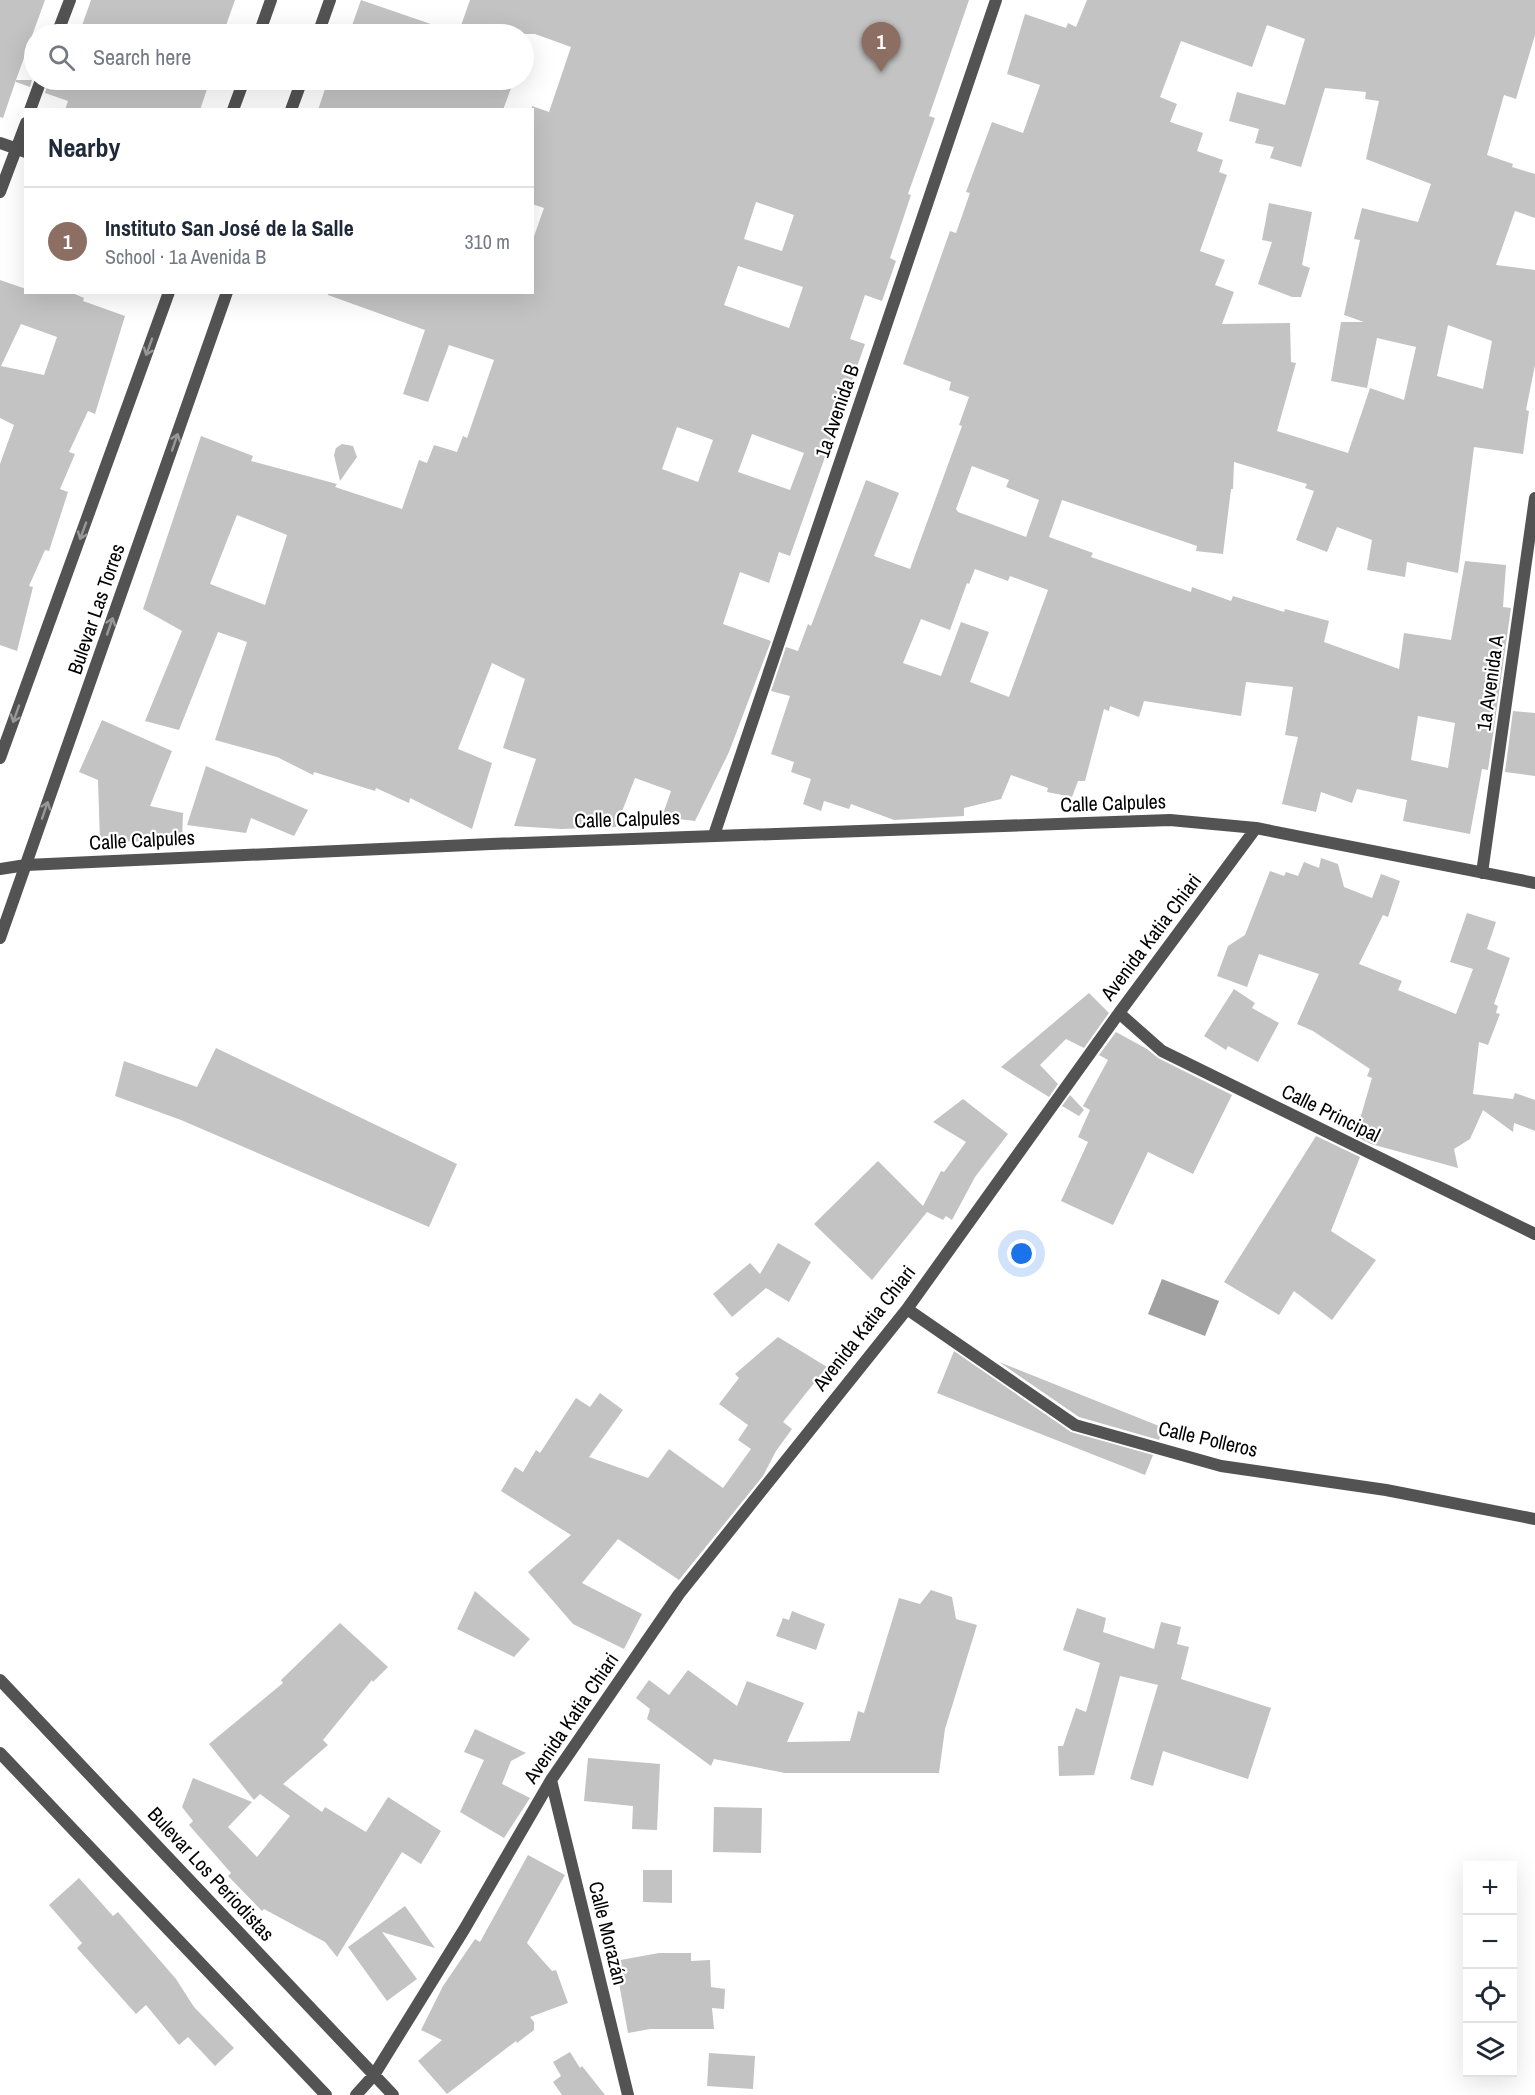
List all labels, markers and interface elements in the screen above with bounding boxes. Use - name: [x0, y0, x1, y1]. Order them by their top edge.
- pin: 1: [862, 22, 900, 72]
- search box: [24, 24, 534, 90]
- icon: search: [45, 41, 78, 74]
- text: Search here: [93, 42, 191, 72]
- text: Nearby: [48, 130, 120, 165]
- text: Instituto San José de la Salle: [105, 213, 354, 243]
- text: 1: [63, 228, 72, 255]
- text: 310 m: [464, 228, 510, 255]
- text: School · 1a Avenida B: [105, 243, 266, 270]
- one-way arrow: [143, 338, 154, 356]
- street label: 1a Avenida B: [808, 360, 865, 461]
- one-way arrow: [170, 433, 181, 452]
- one-way arrow: [76, 521, 87, 540]
- street label: Bulevar Las Torres: [61, 540, 131, 678]
- one-way arrow: [106, 617, 117, 636]
- street label: 1a Avenida A: [1469, 633, 1510, 733]
- one-way arrow: [10, 704, 21, 723]
- street label: Calle Calpules: [1060, 787, 1166, 818]
- one-way arrow: [41, 801, 52, 820]
- street label: Calle Calpules: [574, 803, 680, 834]
- street label: Calle Calpules: [88, 823, 195, 856]
- street label: Avenida Katia Chiari: [1093, 868, 1207, 1006]
- street label: Calle Principal: [1277, 1077, 1385, 1148]
- your location: [1007, 1239, 1036, 1268]
- street label: Avenida Katia Chiari: [806, 1259, 921, 1397]
- street label: Calle Polleros: [1156, 1414, 1260, 1463]
- street label: Avenida Katia Chiari: [516, 1647, 624, 1789]
- street label: Bulevar Los Periodistas: [142, 1801, 281, 1947]
- map controls: [1463, 1861, 1517, 2077]
- button: +: [1463, 1861, 1517, 1915]
- street label: Calle Morazán: [583, 1878, 634, 1987]
- button: −: [1463, 1915, 1517, 1969]
- button: locate: [1463, 1969, 1517, 2023]
- button: layers: [1463, 2023, 1517, 2077]

